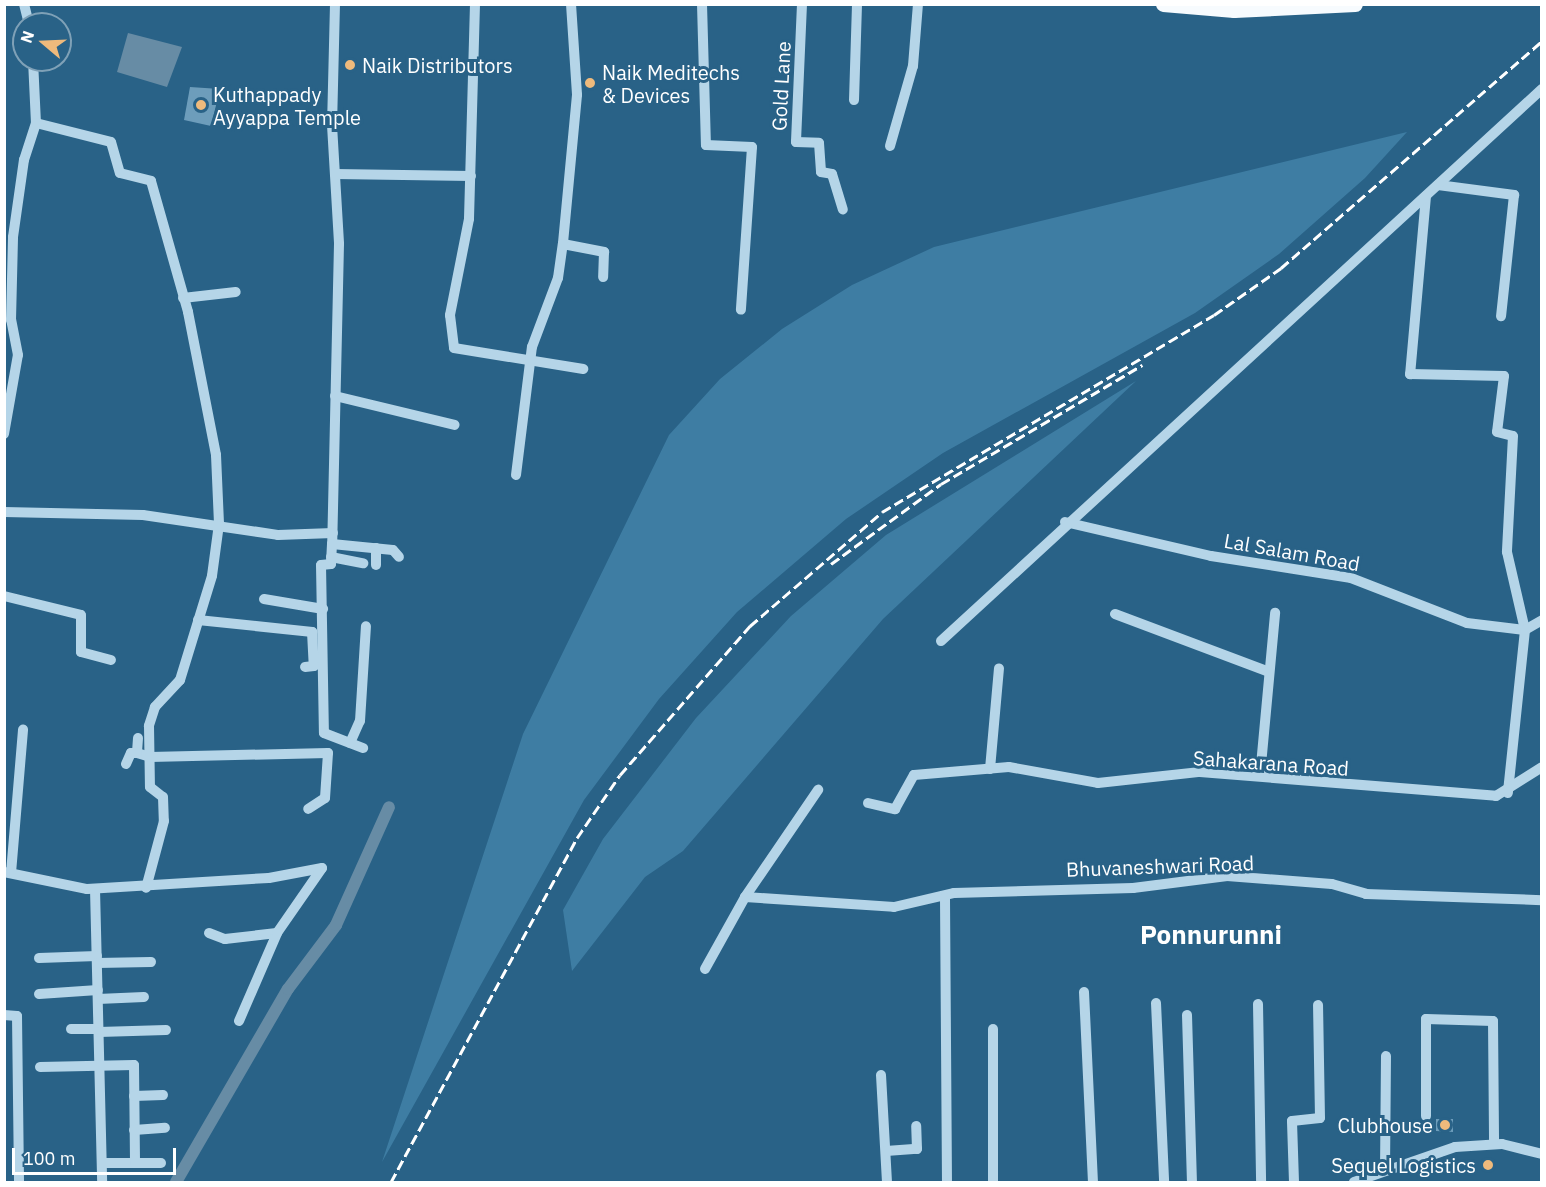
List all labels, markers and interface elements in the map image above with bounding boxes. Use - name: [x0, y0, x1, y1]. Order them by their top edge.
- north arrow: [12, 12, 72, 72]
- text: N: [16, 28, 38, 46]
- street label: Gold Lane: [767, 40, 795, 132]
- place label: Naik Distributors: [362, 53, 513, 77]
- marker: Naik Distributors: [343, 58, 357, 72]
- place label: Naik Meditechs & Devices: [602, 60, 740, 107]
- marker: Naik Meditechs & Devices: [583, 76, 597, 90]
- place label: Kuthappady Ayyappa Temple: [213, 82, 361, 129]
- marker: Kuthappady Ayyappa Temple: [194, 98, 208, 112]
- street label: Lal Salam Road: [1222, 528, 1362, 576]
- street label: Sahakarana Road: [1192, 746, 1350, 780]
- street label: Bhuvaneshwari Road: [1065, 851, 1255, 881]
- district label: Ponnurunni: [1140, 919, 1282, 951]
- place label: Clubhouse: [1338, 1113, 1433, 1137]
- marker: Clubhouse: [1438, 1118, 1452, 1132]
- scale bar: [15, 1136, 178, 1174]
- text: 100 m: [23, 1147, 75, 1170]
- place label: Sequel Logistics: [1331, 1153, 1476, 1177]
- marker: Sequel Logistics: [1481, 1158, 1495, 1172]

